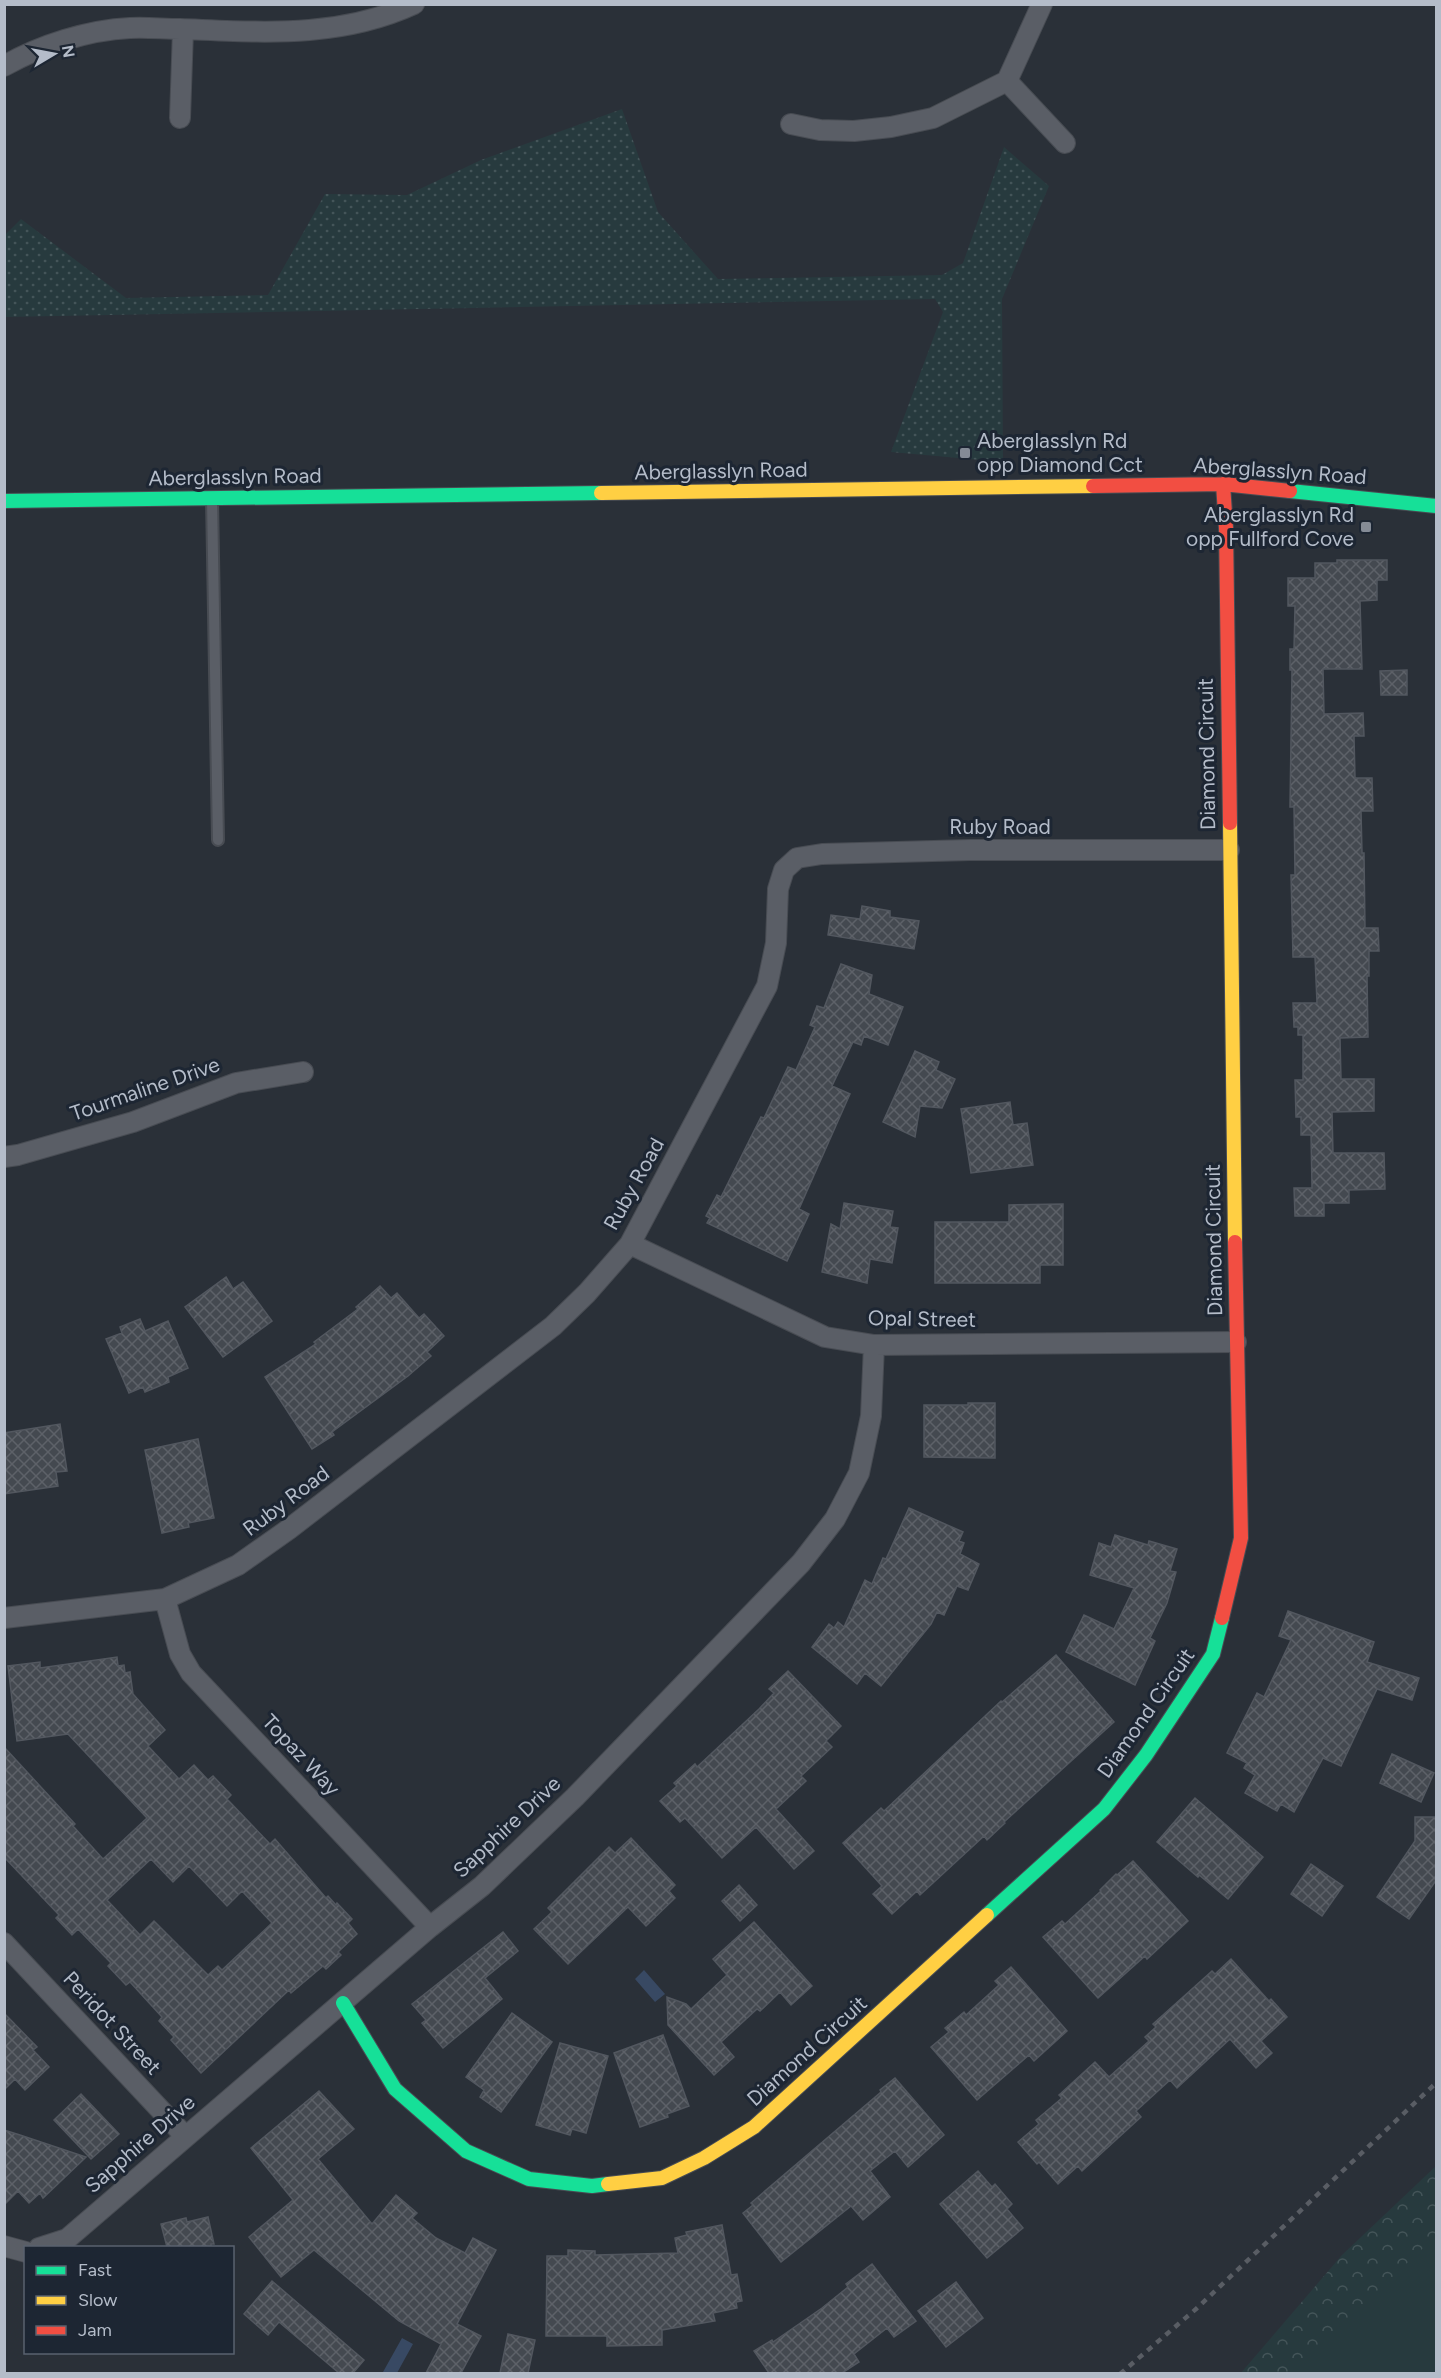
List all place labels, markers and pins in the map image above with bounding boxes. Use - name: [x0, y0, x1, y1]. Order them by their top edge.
- place label: Aberglasslyn Rd opp Diamond Cct: [977, 428, 1143, 477]
- marker: Aberglasslyn Rd opp Diamond Cct: [958, 446, 972, 460]
- place label: Aberglasslyn Rd opp Fullford Cove: [1186, 502, 1354, 551]
- marker: Aberglasslyn Rd opp Fullford Cove: [1359, 520, 1373, 534]

